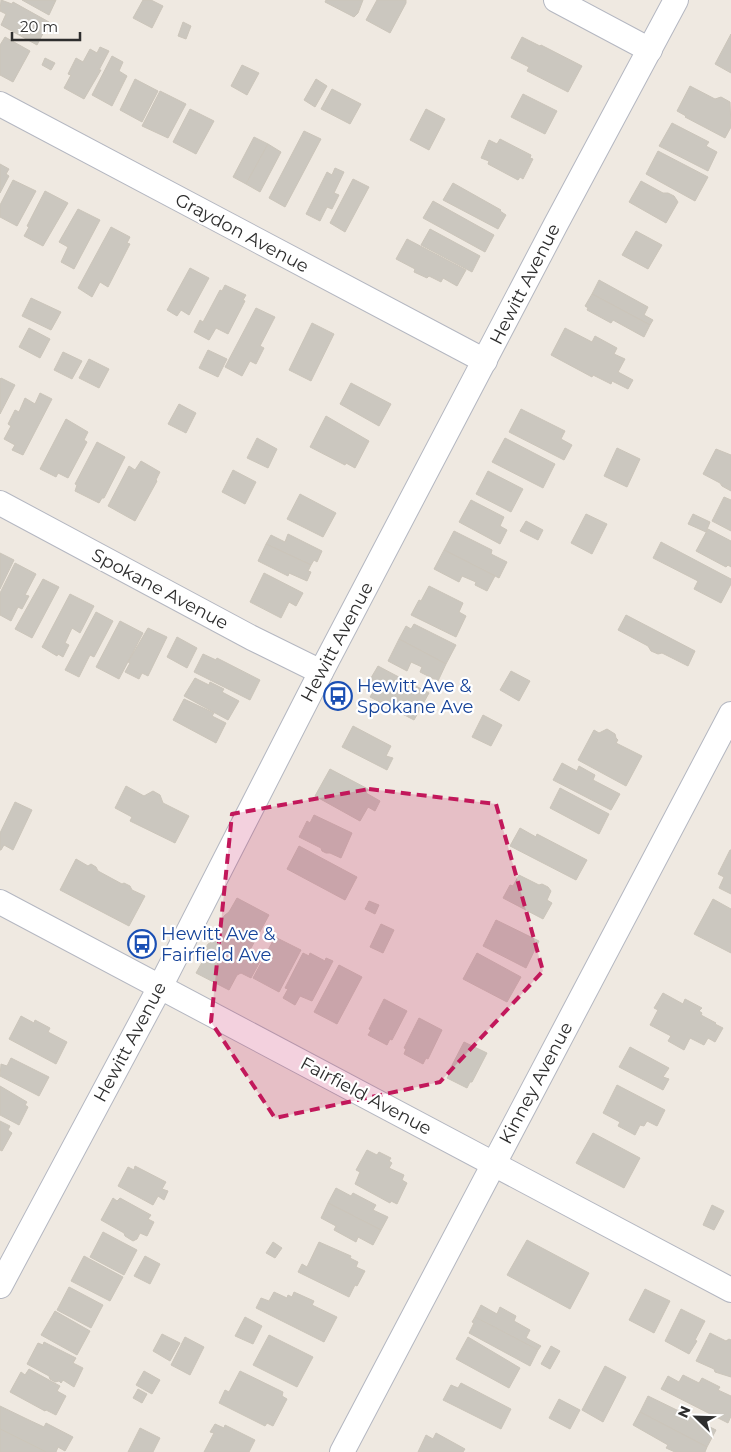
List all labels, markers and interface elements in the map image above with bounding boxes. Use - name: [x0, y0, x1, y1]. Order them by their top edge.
- scale bar: [12, 10, 80, 42]
- text: 20 m: [20, 17, 58, 36]
- street label: Graydon Avenue: [171, 188, 313, 278]
- street label: Hewitt Avenue: [485, 220, 565, 348]
- street label: Spokane Avenue: [88, 544, 232, 634]
- street label: Hewitt Avenue: [296, 578, 378, 706]
- place label: Hewitt Ave & Spokane Ave: [357, 675, 473, 718]
- bus stop icon: Hewitt Ave & Spokane Ave: [323, 681, 353, 711]
- place label: Hewitt Ave & Fairfield Ave: [161, 923, 275, 966]
- bus stop icon: Hewitt Ave & Fairfield Ave: [127, 929, 157, 959]
- street label: Hewitt Avenue: [89, 978, 171, 1106]
- street label: Kinney Avenue: [495, 1018, 577, 1148]
- street label: Fairfield Avenue: [297, 1052, 436, 1140]
- north arrow: [671, 1392, 721, 1442]
- text: N: [674, 1403, 695, 1421]

